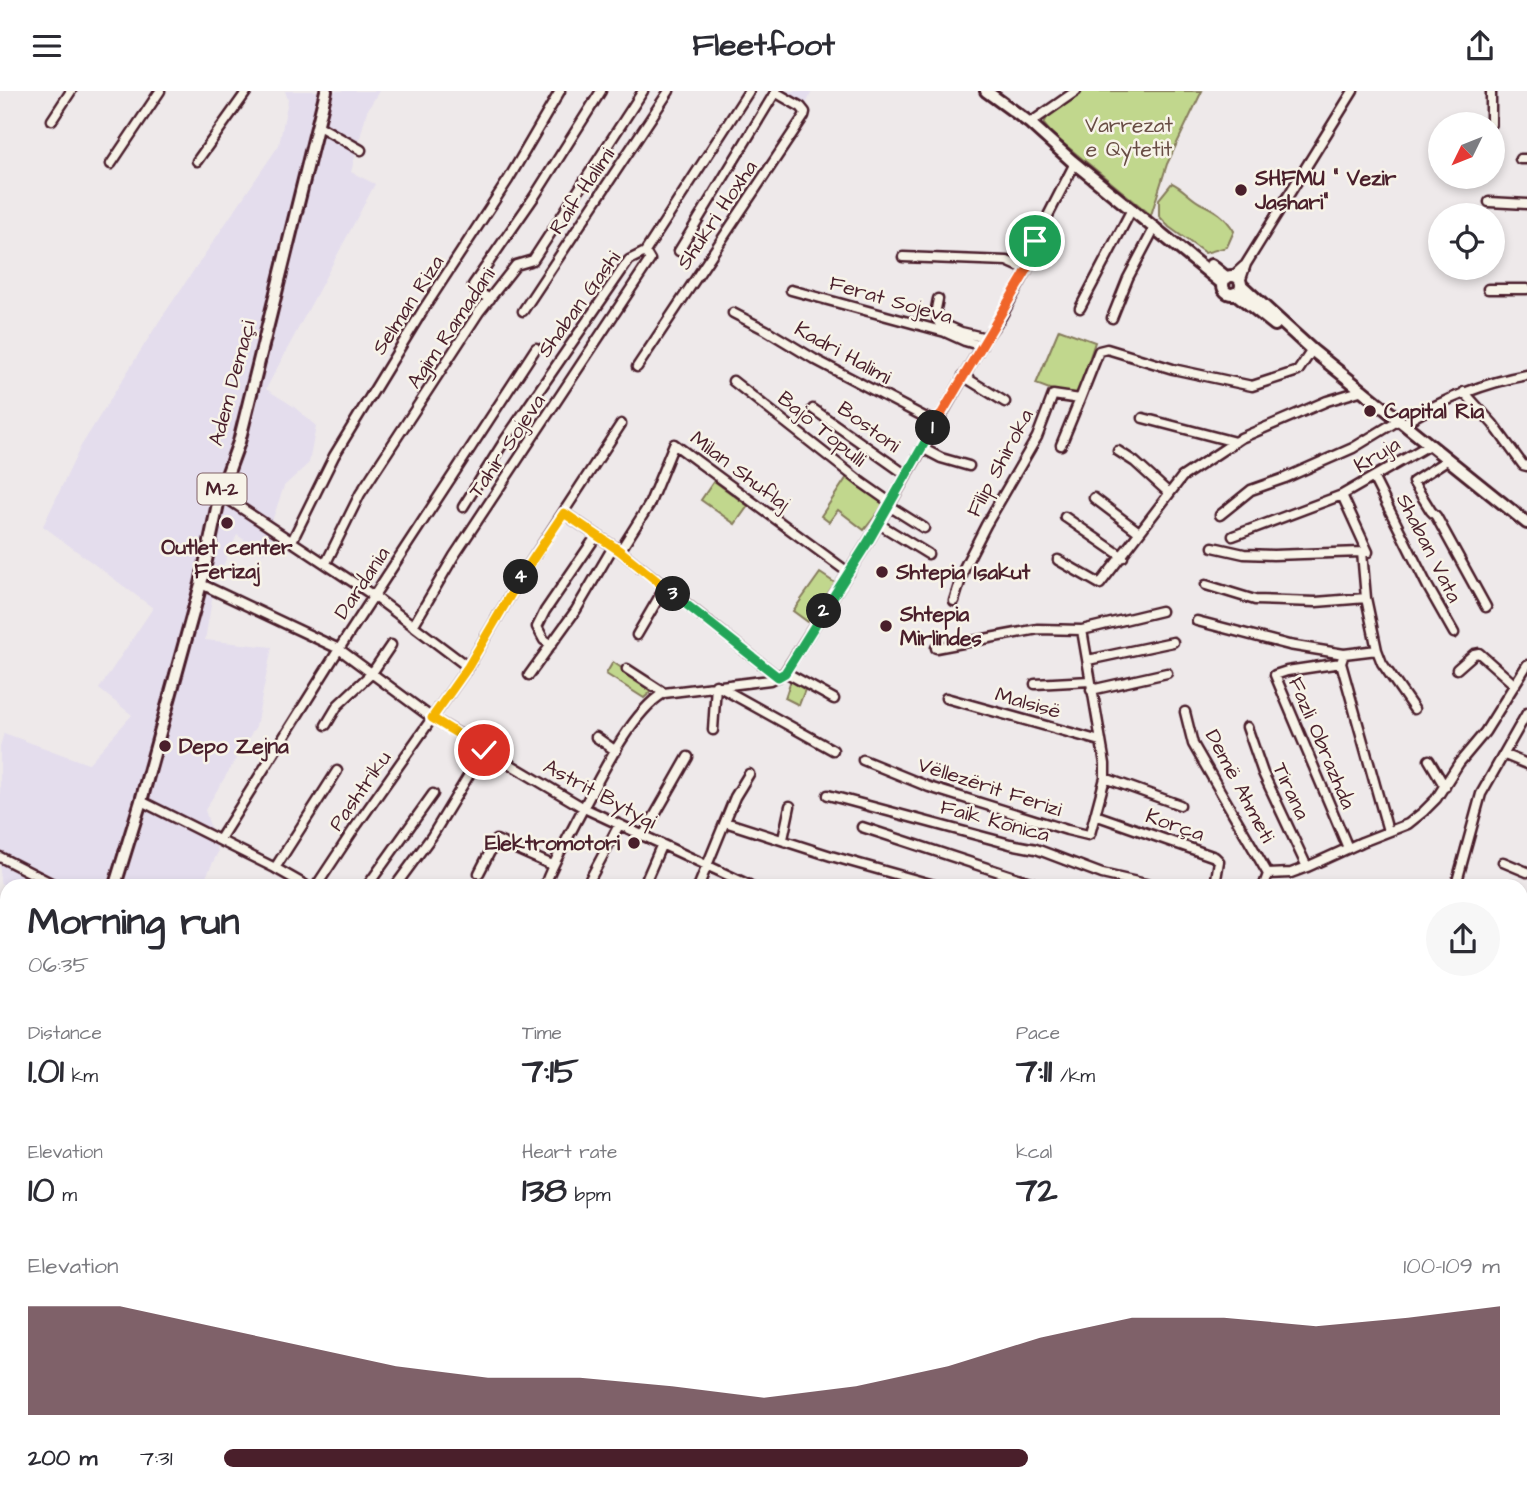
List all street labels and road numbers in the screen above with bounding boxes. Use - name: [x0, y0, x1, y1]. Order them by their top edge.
- street label: Raif Halimi: [542, 142, 622, 240]
- street label: Shukri Hoxha: [670, 154, 764, 275]
- street label: Shaban Gashi: [530, 245, 628, 363]
- street label: Selman Riza: [365, 249, 451, 360]
- street label: Agim Ramadani: [400, 262, 504, 395]
- street label: Ferat Sojeva: [826, 269, 956, 332]
- street label: Kadri Halimi: [789, 314, 897, 392]
- street label: Adem Demaçi: [201, 317, 263, 449]
- street label: Bajo Topulli: [771, 384, 873, 475]
- street label: Tahir Sojeva: [462, 388, 553, 504]
- street label: Bostoni: [832, 394, 906, 460]
- street label: Filip Shiroka: [959, 404, 1042, 523]
- street label: Milan Shuflaj: [684, 424, 796, 518]
- street label: Kruja: [1348, 430, 1406, 480]
- road number: M-2: [198, 473, 246, 505]
- street label: Shaban Vata: [1389, 488, 1469, 608]
- street label: Dardania: [327, 541, 397, 625]
- street label: Fazli Obrazhda: [1281, 672, 1363, 814]
- street label: Malsisë: [992, 680, 1064, 726]
- street label: Demë Ahmeti: [1198, 724, 1282, 848]
- street label: Pashtriku: [322, 745, 398, 837]
- street label: Vëllezërit Ferizi: [914, 750, 1066, 824]
- street label: Astrit Bytyqi: [537, 752, 662, 838]
- street label: Tirana: [1265, 758, 1317, 824]
- street label: Faik Konica: [937, 793, 1053, 850]
- street label: Korça: [1142, 802, 1208, 849]

